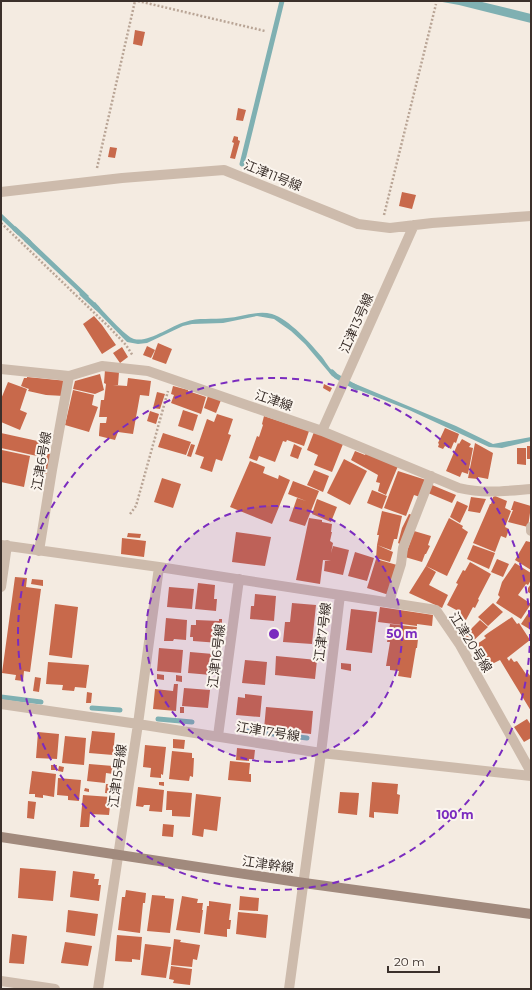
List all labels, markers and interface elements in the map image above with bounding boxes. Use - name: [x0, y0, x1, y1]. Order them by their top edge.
- street label: 江津11号線: [242, 156, 304, 194]
- street label: 江津13号線: [336, 290, 376, 356]
- street label: 江津線: [253, 386, 295, 414]
- street label: 江津6号線: [28, 430, 54, 492]
- street label: 江津7号線: [310, 601, 334, 663]
- street label: 江津20号線: [446, 609, 496, 675]
- street label: 江津16号線: [204, 623, 228, 689]
- text: 50 m: [386, 626, 418, 641]
- centre of rings: [267, 627, 281, 641]
- street label: 江津17号線: [235, 718, 301, 744]
- street label: 江津15号線: [105, 743, 129, 809]
- text: 100 m: [437, 807, 473, 822]
- street label: 江津幹線: [241, 852, 295, 876]
- scale bar: [388, 948, 439, 974]
- text: 20 m: [394, 954, 425, 969]

